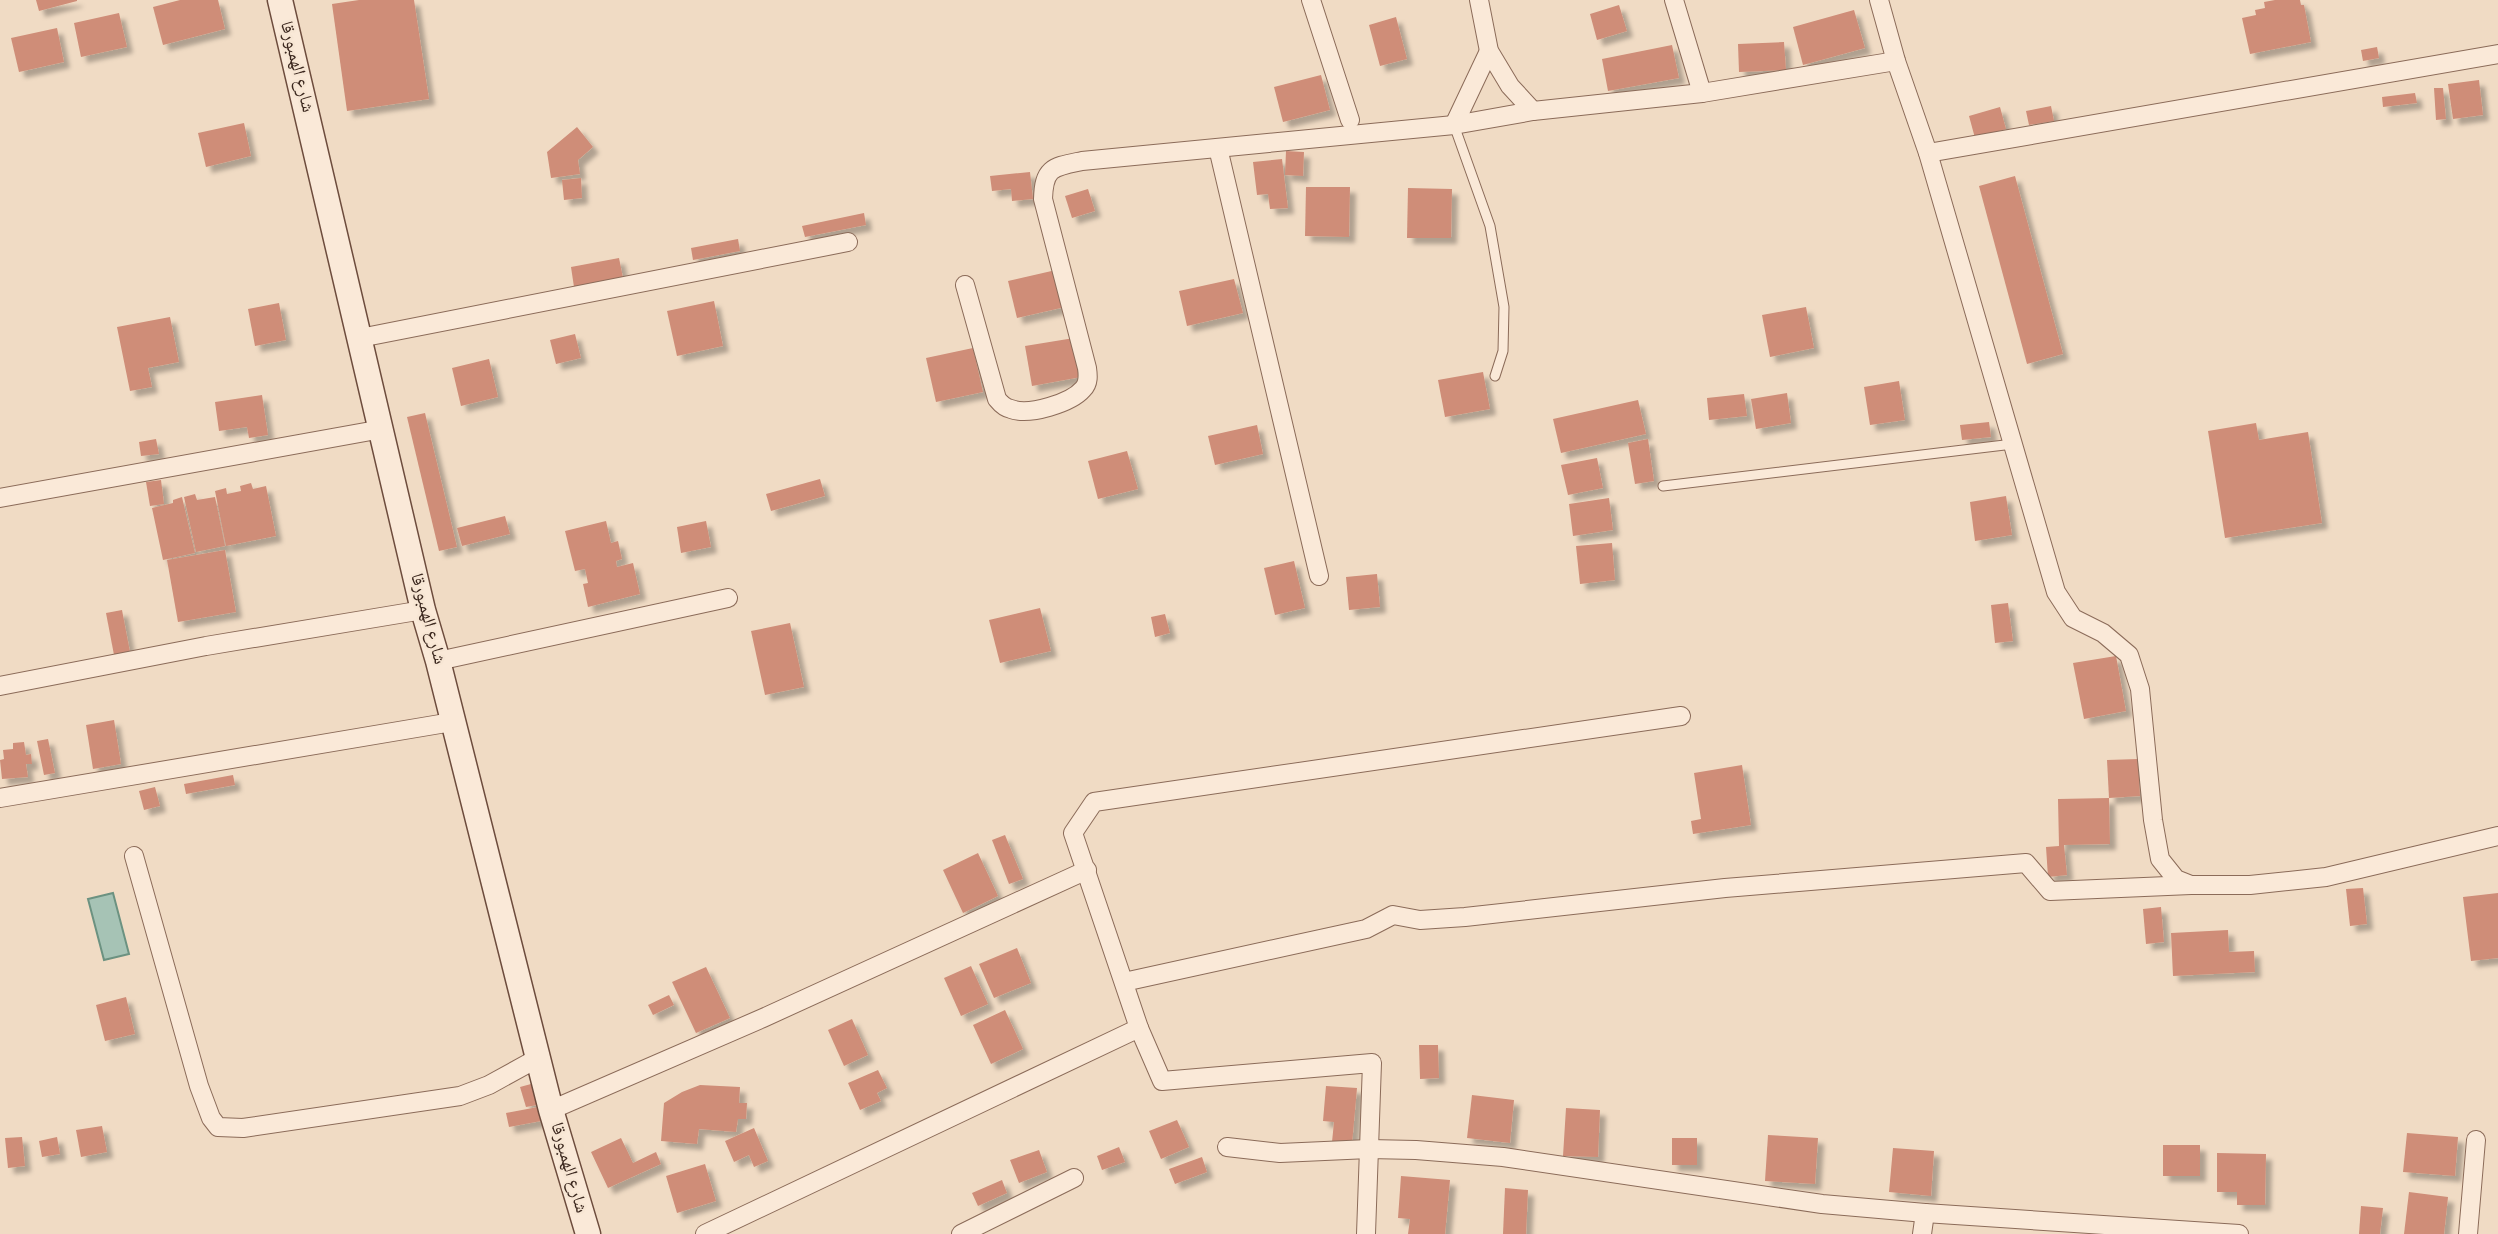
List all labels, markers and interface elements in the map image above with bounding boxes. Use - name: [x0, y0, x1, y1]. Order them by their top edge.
- street label: شارع الهمبورقا: [270, 18, 322, 116]
- street label: شارع الهمبورقا: [400, 570, 454, 668]
- street label: شارع الهمبورقا: [541, 1119, 595, 1217]

